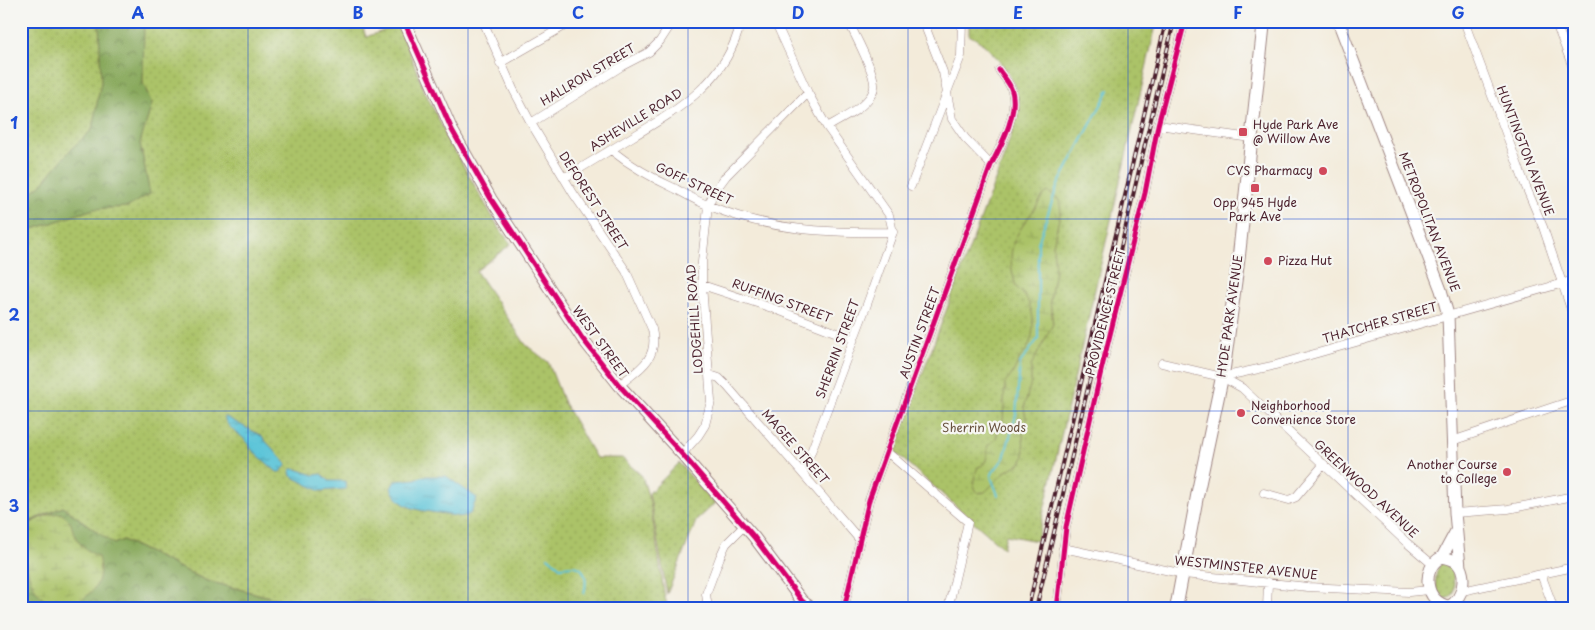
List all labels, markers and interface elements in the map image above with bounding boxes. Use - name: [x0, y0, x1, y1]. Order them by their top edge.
- text: A: [132, 0, 145, 24]
- text: B: [353, 0, 364, 24]
- text: C: [572, 0, 584, 24]
- text: D: [792, 0, 804, 24]
- text: E: [1013, 0, 1023, 24]
- text: F: [1233, 0, 1243, 24]
- text: G: [1451, 0, 1465, 24]
- street label: HALLRON STREET: [536, 38, 639, 110]
- street label: ASHEVILLE ROAD: [586, 83, 685, 155]
- street label: HUNTINGTON AVENUE: [1493, 83, 1559, 218]
- text: 1: [10, 110, 18, 134]
- place label: Hyde Park Ave @ Willow Ave: [1253, 115, 1338, 147]
- marker: Hyde Park Ave @ Willow Ave: [1237, 126, 1249, 138]
- street label: DEFOREST STREET: [555, 148, 633, 254]
- street label: METROPOLITAN AVENUE: [1395, 149, 1465, 294]
- street label: GOFF STREET: [653, 157, 737, 209]
- place label: CVS Pharmacy: [1226, 161, 1313, 179]
- marker: CVS Pharmacy: [1317, 165, 1329, 177]
- marker: Opp 945 Hyde Park Ave: [1249, 182, 1261, 194]
- place label: Opp 945 Hyde Park Ave: [1213, 193, 1297, 225]
- street label: PROVIDENCE STREET: [1081, 245, 1130, 377]
- place label: Pizza Hut: [1278, 251, 1332, 269]
- street label: HYDE PARK AVENUE: [1212, 253, 1247, 378]
- marker: Pizza Hut: [1262, 255, 1274, 267]
- street label: LODGEHILL ROAD: [681, 264, 707, 375]
- street label: RUFFING STREET: [730, 274, 836, 327]
- street label: AUSTIN STREET: [894, 284, 944, 381]
- street label: SHERRIN STREET: [811, 296, 864, 401]
- street label: THATCHER STREET: [1320, 297, 1440, 347]
- text: 2: [8, 302, 20, 326]
- street label: WEST STREET: [568, 302, 634, 382]
- place label: Neighborhood Convenience Store: [1251, 396, 1356, 428]
- street label: MAGEE STREET: [758, 405, 834, 488]
- marker: Neighborhood Convenience Store: [1235, 407, 1247, 419]
- park label: Sherrin Woods: [942, 418, 1026, 436]
- street label: GREENWOOD AVENUE: [1310, 435, 1423, 542]
- place label: Another Course to College: [1407, 455, 1497, 487]
- marker: Another Course to College: [1501, 466, 1513, 478]
- text: 3: [9, 493, 19, 517]
- street label: WESTMINSTER AVENUE: [1174, 551, 1319, 583]

